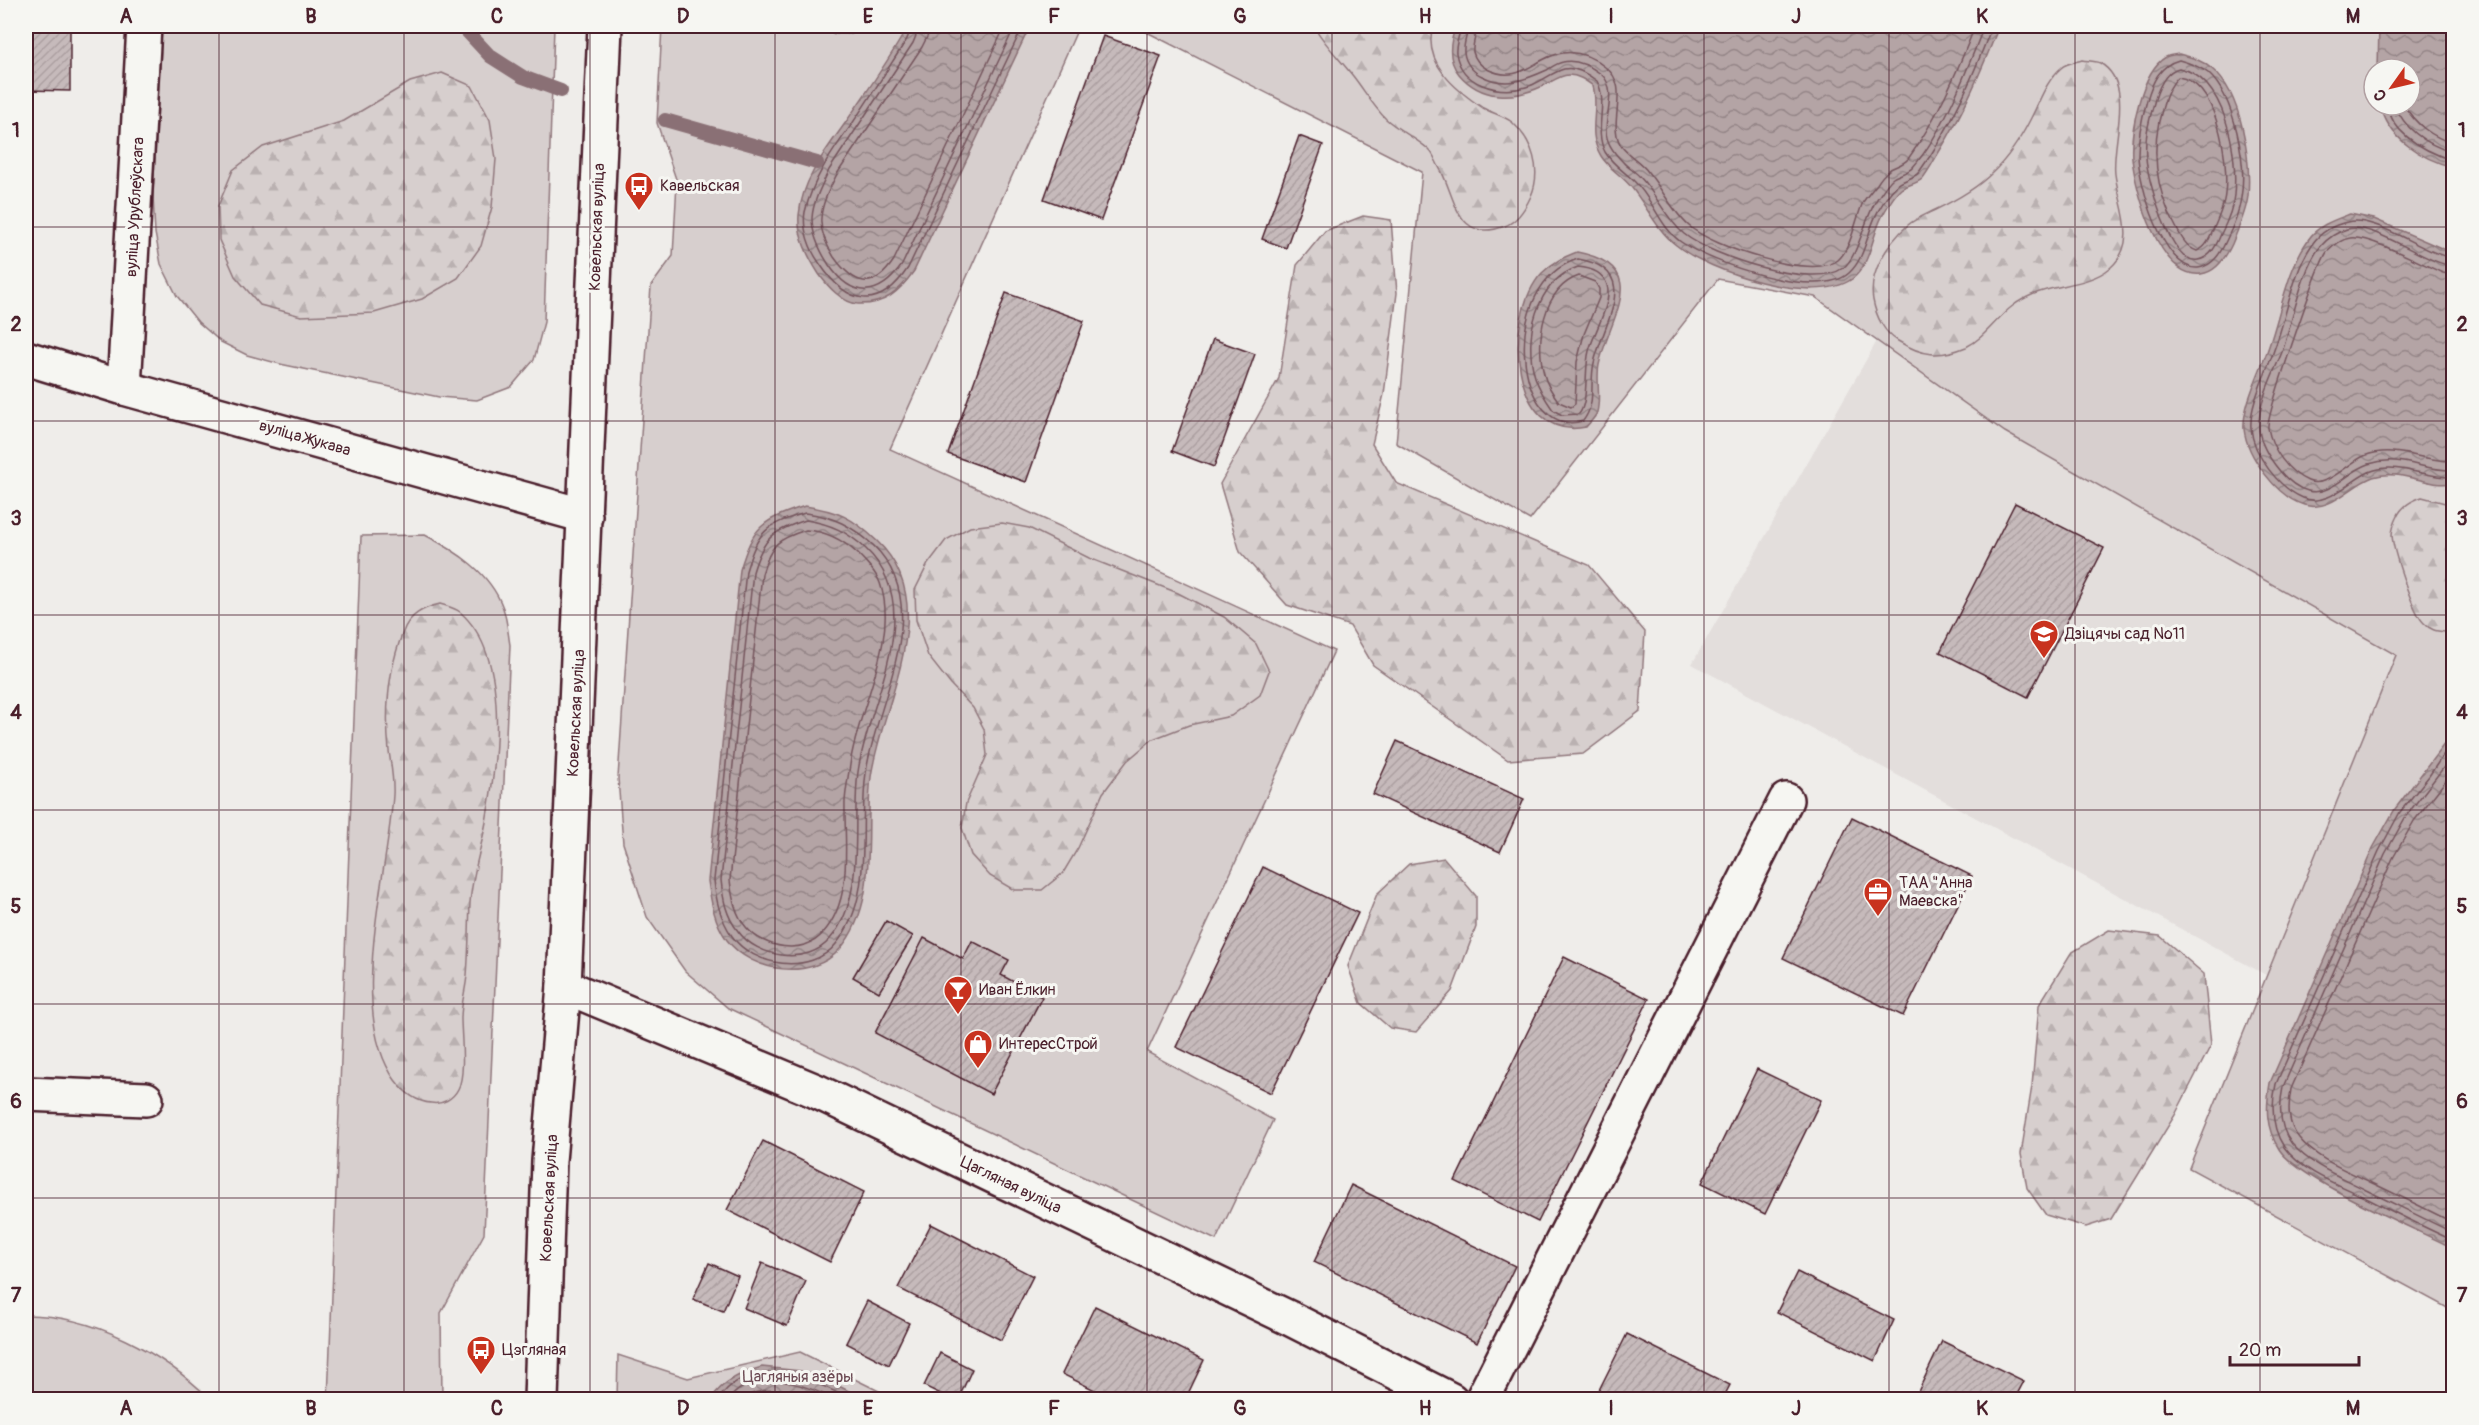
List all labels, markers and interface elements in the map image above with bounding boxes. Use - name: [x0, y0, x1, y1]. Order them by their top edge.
- text: A: [120, 4, 133, 29]
- text: B: [305, 4, 317, 29]
- text: C: [491, 4, 503, 29]
- text: D: [677, 4, 690, 29]
- text: E: [863, 4, 874, 29]
- text: F: [1048, 4, 1060, 29]
- text: G: [1233, 4, 1247, 29]
- text: H: [1419, 4, 1432, 29]
- text: I: [1608, 4, 1614, 29]
- text: J: [1791, 4, 1801, 29]
- text: K: [1976, 4, 1988, 29]
- text: L: [2162, 4, 2174, 29]
- text: M: [2346, 4, 2360, 29]
- north arrow: [2362, 57, 2422, 117]
- text: С: [2369, 85, 2391, 105]
- text: 1: [12, 118, 20, 143]
- text: 1: [2458, 118, 2466, 143]
- street label: вуліца Урублеўскага: [121, 137, 149, 277]
- street label: Ковельская вуліца: [585, 163, 609, 291]
- bus stop icon: Кавельская: [623, 170, 655, 212]
- place label: Кавельская: [660, 176, 740, 196]
- text: 2: [10, 312, 22, 337]
- text: 2: [2456, 312, 2468, 337]
- street label: вуліца Жукава: [257, 415, 353, 461]
- text: 3: [10, 506, 22, 531]
- text: 3: [2456, 506, 2468, 531]
- school or university icon: Дзіцячы сад №11: [2028, 618, 2060, 660]
- place label: Дзіцячы сад №11: [2064, 624, 2185, 644]
- street label: Ковельская вуліца: [563, 649, 589, 777]
- text: 4: [10, 700, 22, 725]
- text: 4: [2456, 700, 2468, 725]
- place label: ТАА "Анна Маевска": [1899, 873, 1972, 911]
- office icon: ТАА "Анна Маевска": [1862, 876, 1894, 918]
- text: 5: [11, 894, 22, 919]
- text: 5: [2457, 894, 2468, 919]
- bar icon: Иван Ёлкин: [942, 974, 974, 1016]
- place label: Иван Ёлкин: [979, 980, 1055, 1000]
- shop icon: ИнтересСтрой: [962, 1028, 994, 1070]
- place label: ИнтересСтрой: [999, 1034, 1098, 1054]
- text: 6: [10, 1089, 22, 1114]
- text: 6: [2456, 1089, 2468, 1114]
- street label: Ковельская вуліца: [536, 1134, 562, 1262]
- street label: Цагляная вуліца: [957, 1152, 1065, 1218]
- text: 7: [11, 1283, 22, 1308]
- text: 7: [2457, 1283, 2468, 1308]
- scale bar: [2230, 1329, 2359, 1367]
- bus stop icon: Цэгляная: [465, 1334, 497, 1376]
- text: 20 m: [2239, 1339, 2281, 1362]
- place label: Цэгляная: [502, 1340, 566, 1360]
- park label: Цагляныя азёры: [742, 1367, 854, 1387]
- text: A: [120, 1396, 133, 1421]
- text: B: [305, 1396, 317, 1421]
- text: C: [491, 1396, 503, 1421]
- text: D: [677, 1396, 690, 1421]
- text: E: [863, 1396, 874, 1421]
- text: F: [1048, 1396, 1060, 1421]
- text: G: [1233, 1396, 1247, 1421]
- text: H: [1419, 1396, 1432, 1421]
- text: I: [1608, 1396, 1614, 1421]
- text: J: [1791, 1396, 1801, 1421]
- text: K: [1976, 1396, 1988, 1421]
- text: L: [2162, 1396, 2174, 1421]
- text: M: [2346, 1396, 2360, 1421]

